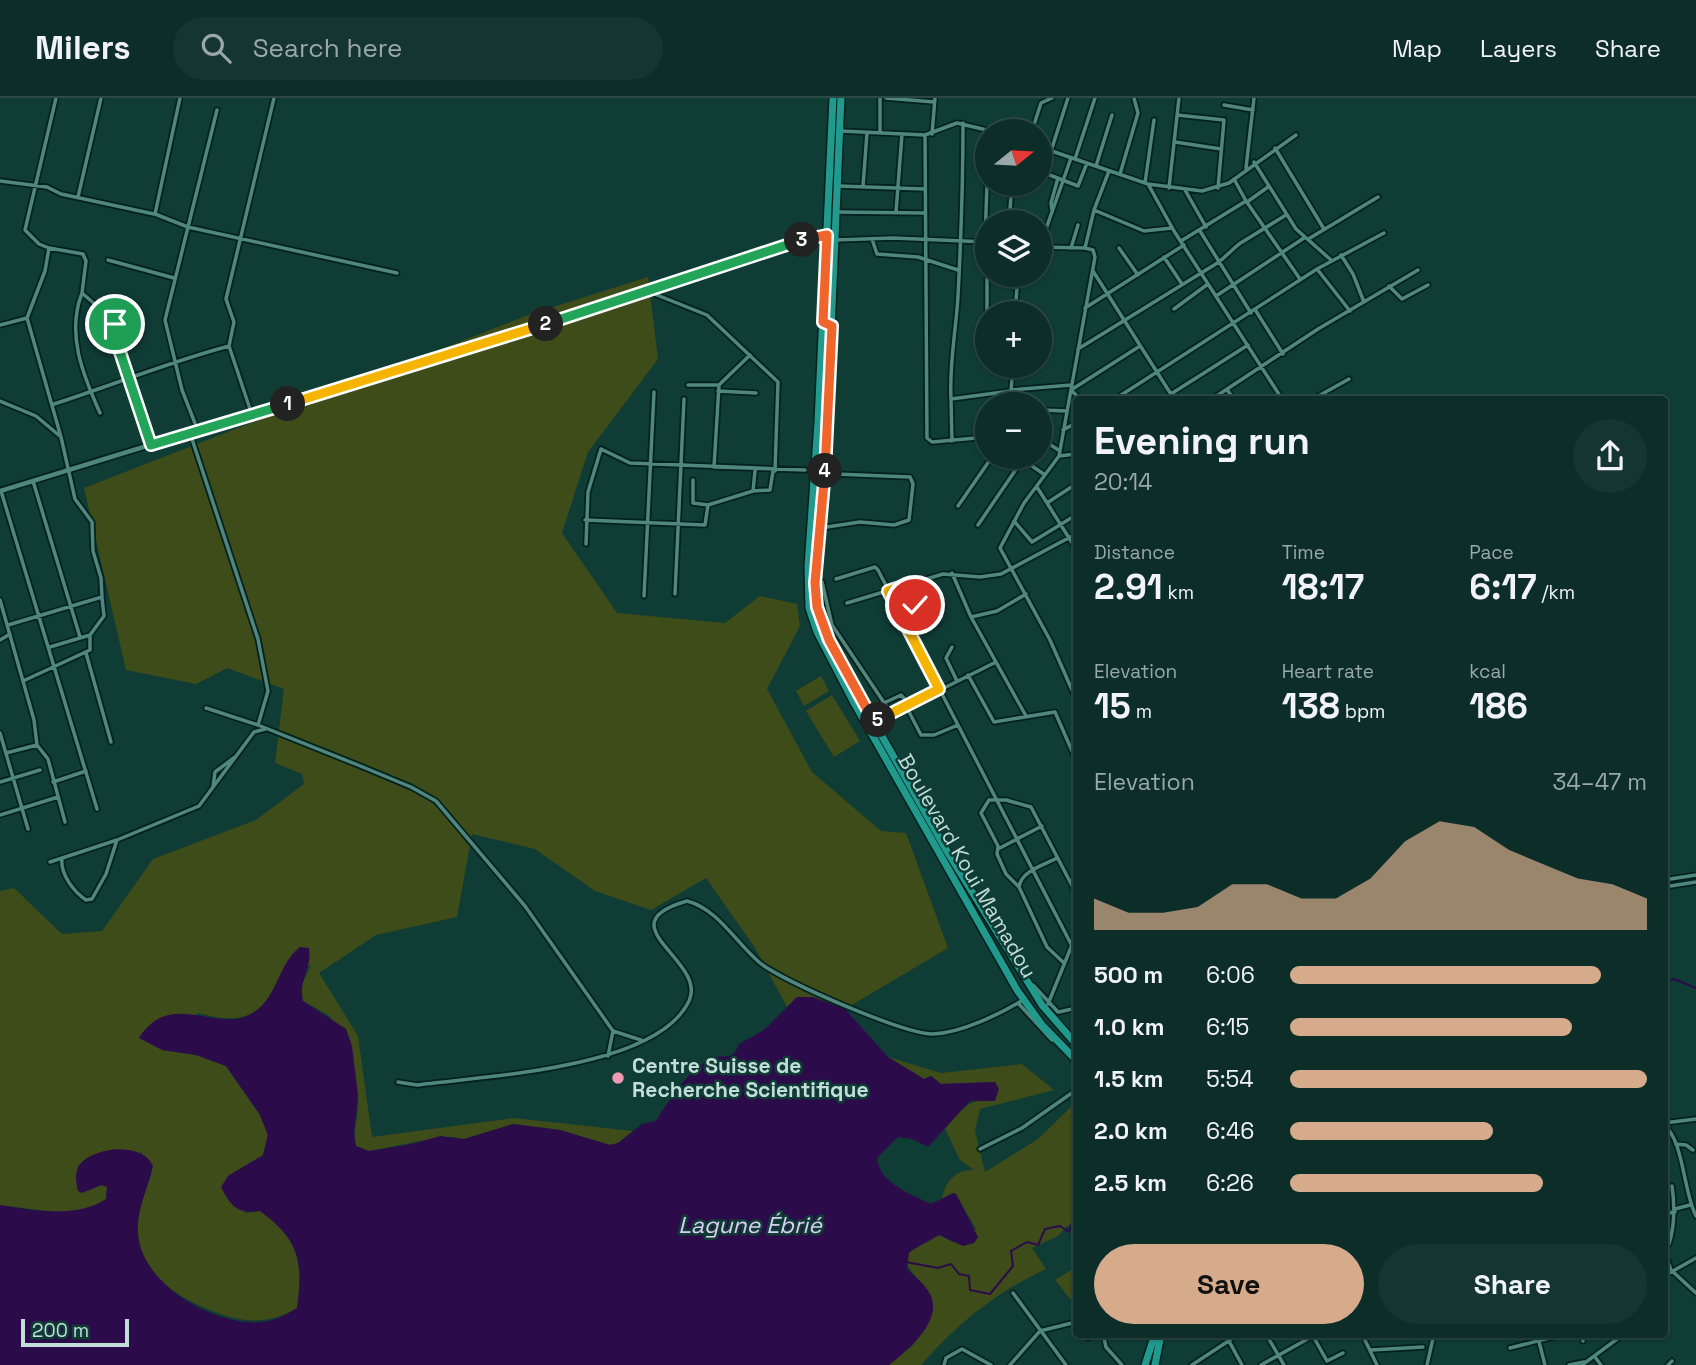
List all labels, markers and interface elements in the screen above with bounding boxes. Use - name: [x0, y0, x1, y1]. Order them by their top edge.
- search box: [173, 17, 663, 80]
- text: Milers: [35, 27, 131, 69]
- icon: search: [197, 29, 235, 67]
- text: Search here: [253, 31, 403, 65]
- text: Map: [1392, 33, 1442, 64]
- text: Layers: [1480, 33, 1557, 64]
- text: Share: [1595, 33, 1661, 64]
- north arrow: [975, 119, 1052, 196]
- map controls: [975, 119, 1052, 469]
- button: layers: [975, 210, 1052, 287]
- pin: 3: [784, 222, 820, 258]
- text: 3: [796, 227, 807, 252]
- pin: [85, 294, 145, 354]
- button: +: [975, 301, 1052, 378]
- icon: arrive: [96, 305, 134, 343]
- pin: 2: [528, 306, 564, 342]
- text: 2: [540, 311, 551, 336]
- pin: 1: [270, 386, 306, 422]
- text: 1: [283, 391, 292, 416]
- button: −: [975, 392, 1052, 469]
- text: Evening run: [1094, 417, 1310, 465]
- button: share: [1573, 419, 1647, 493]
- pin: 4: [808, 454, 842, 488]
- text: 4: [818, 458, 831, 483]
- text: 20:14: [1094, 467, 1152, 497]
- text: Distance: [1094, 540, 1175, 565]
- text: Time: [1282, 540, 1325, 565]
- text: Pace: [1469, 540, 1514, 565]
- text: 2.91: [1094, 565, 1163, 609]
- text: 18:17: [1282, 565, 1364, 609]
- text: 6:17: [1469, 565, 1537, 609]
- pin: [885, 575, 945, 635]
- text: km: [1163, 580, 1194, 605]
- text: /km: [1537, 580, 1575, 605]
- icon: check: [896, 586, 934, 624]
- text: Elevation: [1094, 659, 1177, 684]
- text: Heart rate: [1282, 659, 1374, 684]
- text: kcal: [1469, 659, 1506, 684]
- text: 15: [1094, 684, 1131, 728]
- text: 138: [1282, 684, 1340, 728]
- text: 186: [1469, 684, 1528, 728]
- text: m: [1131, 699, 1152, 724]
- text: bpm: [1340, 699, 1385, 724]
- pin: 5: [860, 702, 896, 738]
- text: 5: [872, 707, 883, 732]
- street label: Boulevard Koui Mamadou: [892, 749, 1043, 983]
- text: Elevation: [1094, 767, 1195, 797]
- text: 34–47 m: [1552, 767, 1647, 797]
- text: 500 m: [1094, 960, 1163, 990]
- text: 6:06: [1206, 960, 1255, 990]
- text: 1.0 km: [1094, 1012, 1164, 1042]
- text: 6:15: [1206, 1012, 1249, 1042]
- place label: Centre Suisse de Recherche Scientifique: [632, 1052, 869, 1103]
- text: 1.5 km: [1094, 1064, 1164, 1094]
- text: 5:54: [1206, 1064, 1254, 1094]
- marker: Centre Suisse de Recherche Scientifique: [610, 1070, 626, 1086]
- text: 2.0 km: [1094, 1116, 1168, 1146]
- text: 6:46: [1206, 1116, 1254, 1146]
- text: 2.5 km: [1094, 1168, 1167, 1198]
- text: 6:26: [1206, 1168, 1254, 1198]
- water label: Lagune Ébrié: [678, 1210, 823, 1240]
- button: Save: [1094, 1244, 1364, 1324]
- button: Share: [1378, 1244, 1647, 1324]
- scale bar: [21, 1316, 130, 1348]
- text: 200 m: [32, 1318, 89, 1343]

